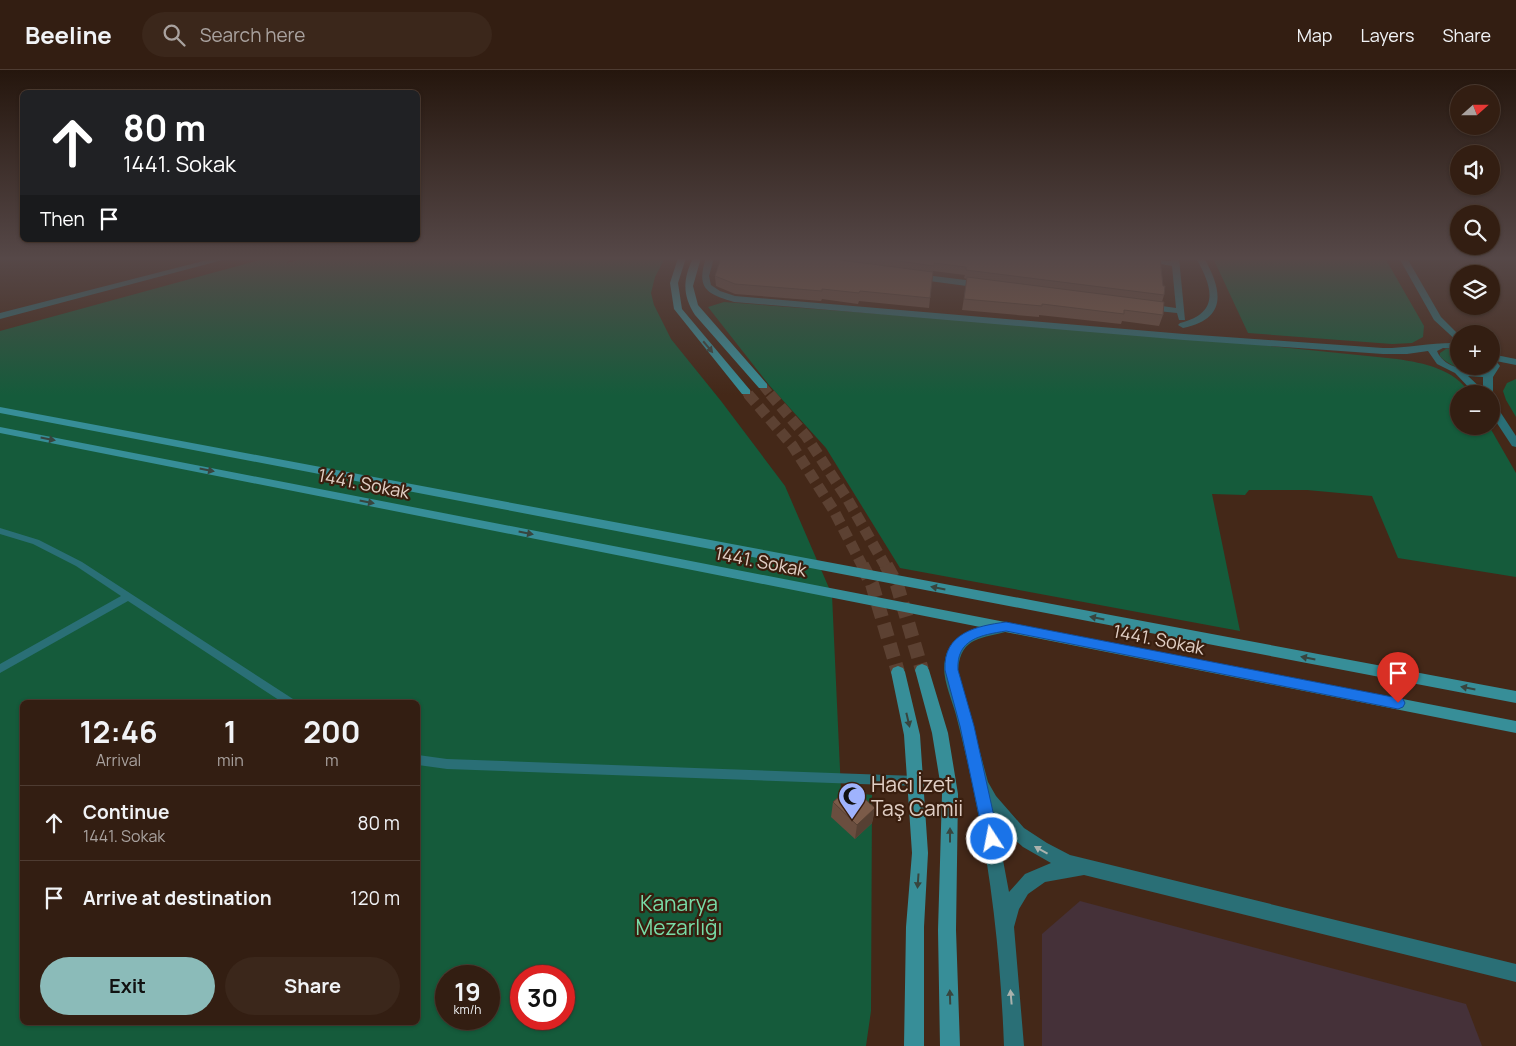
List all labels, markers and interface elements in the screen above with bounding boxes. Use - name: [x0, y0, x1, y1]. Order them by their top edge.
- search box: [142, 12, 492, 57]
- text: Beeline: [25, 18, 112, 51]
- icon: search: [160, 21, 188, 49]
- text: Search here: [200, 22, 305, 48]
- text: Map: [1297, 23, 1332, 47]
- text: Layers: [1360, 23, 1414, 47]
- text: Share: [1442, 23, 1491, 47]
- north arrow: [1450, 85, 1500, 135]
- map controls: [1450, 85, 1500, 435]
- text: 80 m: [123, 104, 206, 152]
- icon: ahead: [40, 110, 105, 175]
- button: sound: [1450, 145, 1500, 195]
- text: 1441. Sokak: [123, 149, 236, 179]
- icon: arrive: [95, 205, 123, 233]
- button: search: [1450, 205, 1500, 255]
- text: Then: [40, 206, 85, 232]
- button: layers: [1450, 265, 1500, 315]
- button: +: [1450, 325, 1500, 375]
- one-way arrow: [702, 340, 714, 352]
- button: −: [1450, 385, 1500, 435]
- one-way arrow: [40, 436, 56, 444]
- street label: 1441. Sokak: [316, 462, 413, 504]
- one-way arrow: [200, 467, 216, 475]
- one-way arrow: [359, 498, 375, 506]
- one-way arrow: [519, 529, 535, 537]
- street label: 1441. Sokak: [713, 540, 810, 582]
- one-way arrow: [929, 583, 945, 591]
- one-way arrow: [1090, 614, 1105, 622]
- street label: 1441. Sokak: [1111, 618, 1208, 660]
- pin: [1377, 652, 1419, 703]
- one-way arrow: [1301, 654, 1316, 662]
- icon: arrive: [1384, 659, 1412, 687]
- one-way arrow: [1460, 684, 1476, 692]
- text: 12:46: [79, 711, 158, 752]
- text: 1: [224, 711, 237, 752]
- text: 200: [303, 711, 361, 752]
- one-way arrow: [904, 712, 912, 727]
- text: Arrival: [96, 749, 141, 771]
- text: min: [217, 749, 244, 771]
- text: m: [325, 749, 339, 771]
- place label: Hacı İzet Taş Camii: [871, 770, 963, 822]
- mosque icon: Hacı İzet Taş Camii: [837, 781, 867, 820]
- text: Continue: [83, 799, 169, 825]
- icon: ahead: [40, 809, 68, 837]
- text: 80 m: [357, 810, 400, 836]
- position arrow: [965, 812, 1017, 864]
- text: 1441. Sokak: [83, 825, 165, 847]
- one-way arrow: [946, 827, 954, 843]
- one-way arrow: [1034, 846, 1049, 854]
- one-way arrow: [914, 874, 922, 890]
- icon: arrive: [40, 884, 68, 912]
- text: Arrive at destination: [83, 885, 272, 911]
- text: 120 m: [350, 885, 400, 911]
- park label: Kanarya Mezarlığı: [636, 889, 722, 941]
- button: Exit: [40, 957, 215, 1015]
- button: Share: [225, 957, 400, 1015]
- speed limit sign: 30: [510, 965, 575, 1030]
- text: 19: [454, 974, 481, 1009]
- one-way arrow: [946, 989, 954, 1005]
- one-way arrow: [1006, 989, 1014, 1005]
- text: km/h: [454, 1001, 481, 1018]

